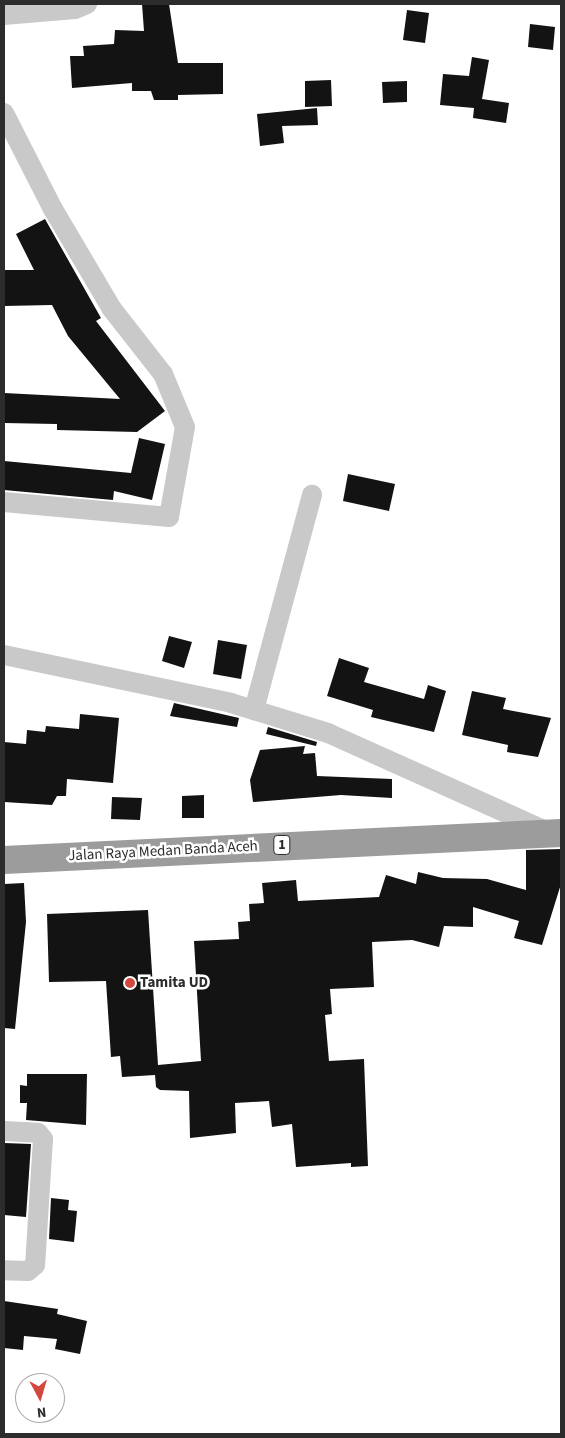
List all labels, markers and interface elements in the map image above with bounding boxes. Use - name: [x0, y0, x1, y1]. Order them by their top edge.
- road number: 1: [273, 834, 291, 856]
- street label: Jalan Raya Medan Banda Aceh: [68, 837, 258, 865]
- place label: Tamita UD: [140, 974, 208, 992]
- marker: Tamita UD: [124, 977, 136, 989]
- north arrow: [15, 1373, 65, 1423]
- text: N: [36, 1401, 47, 1422]

